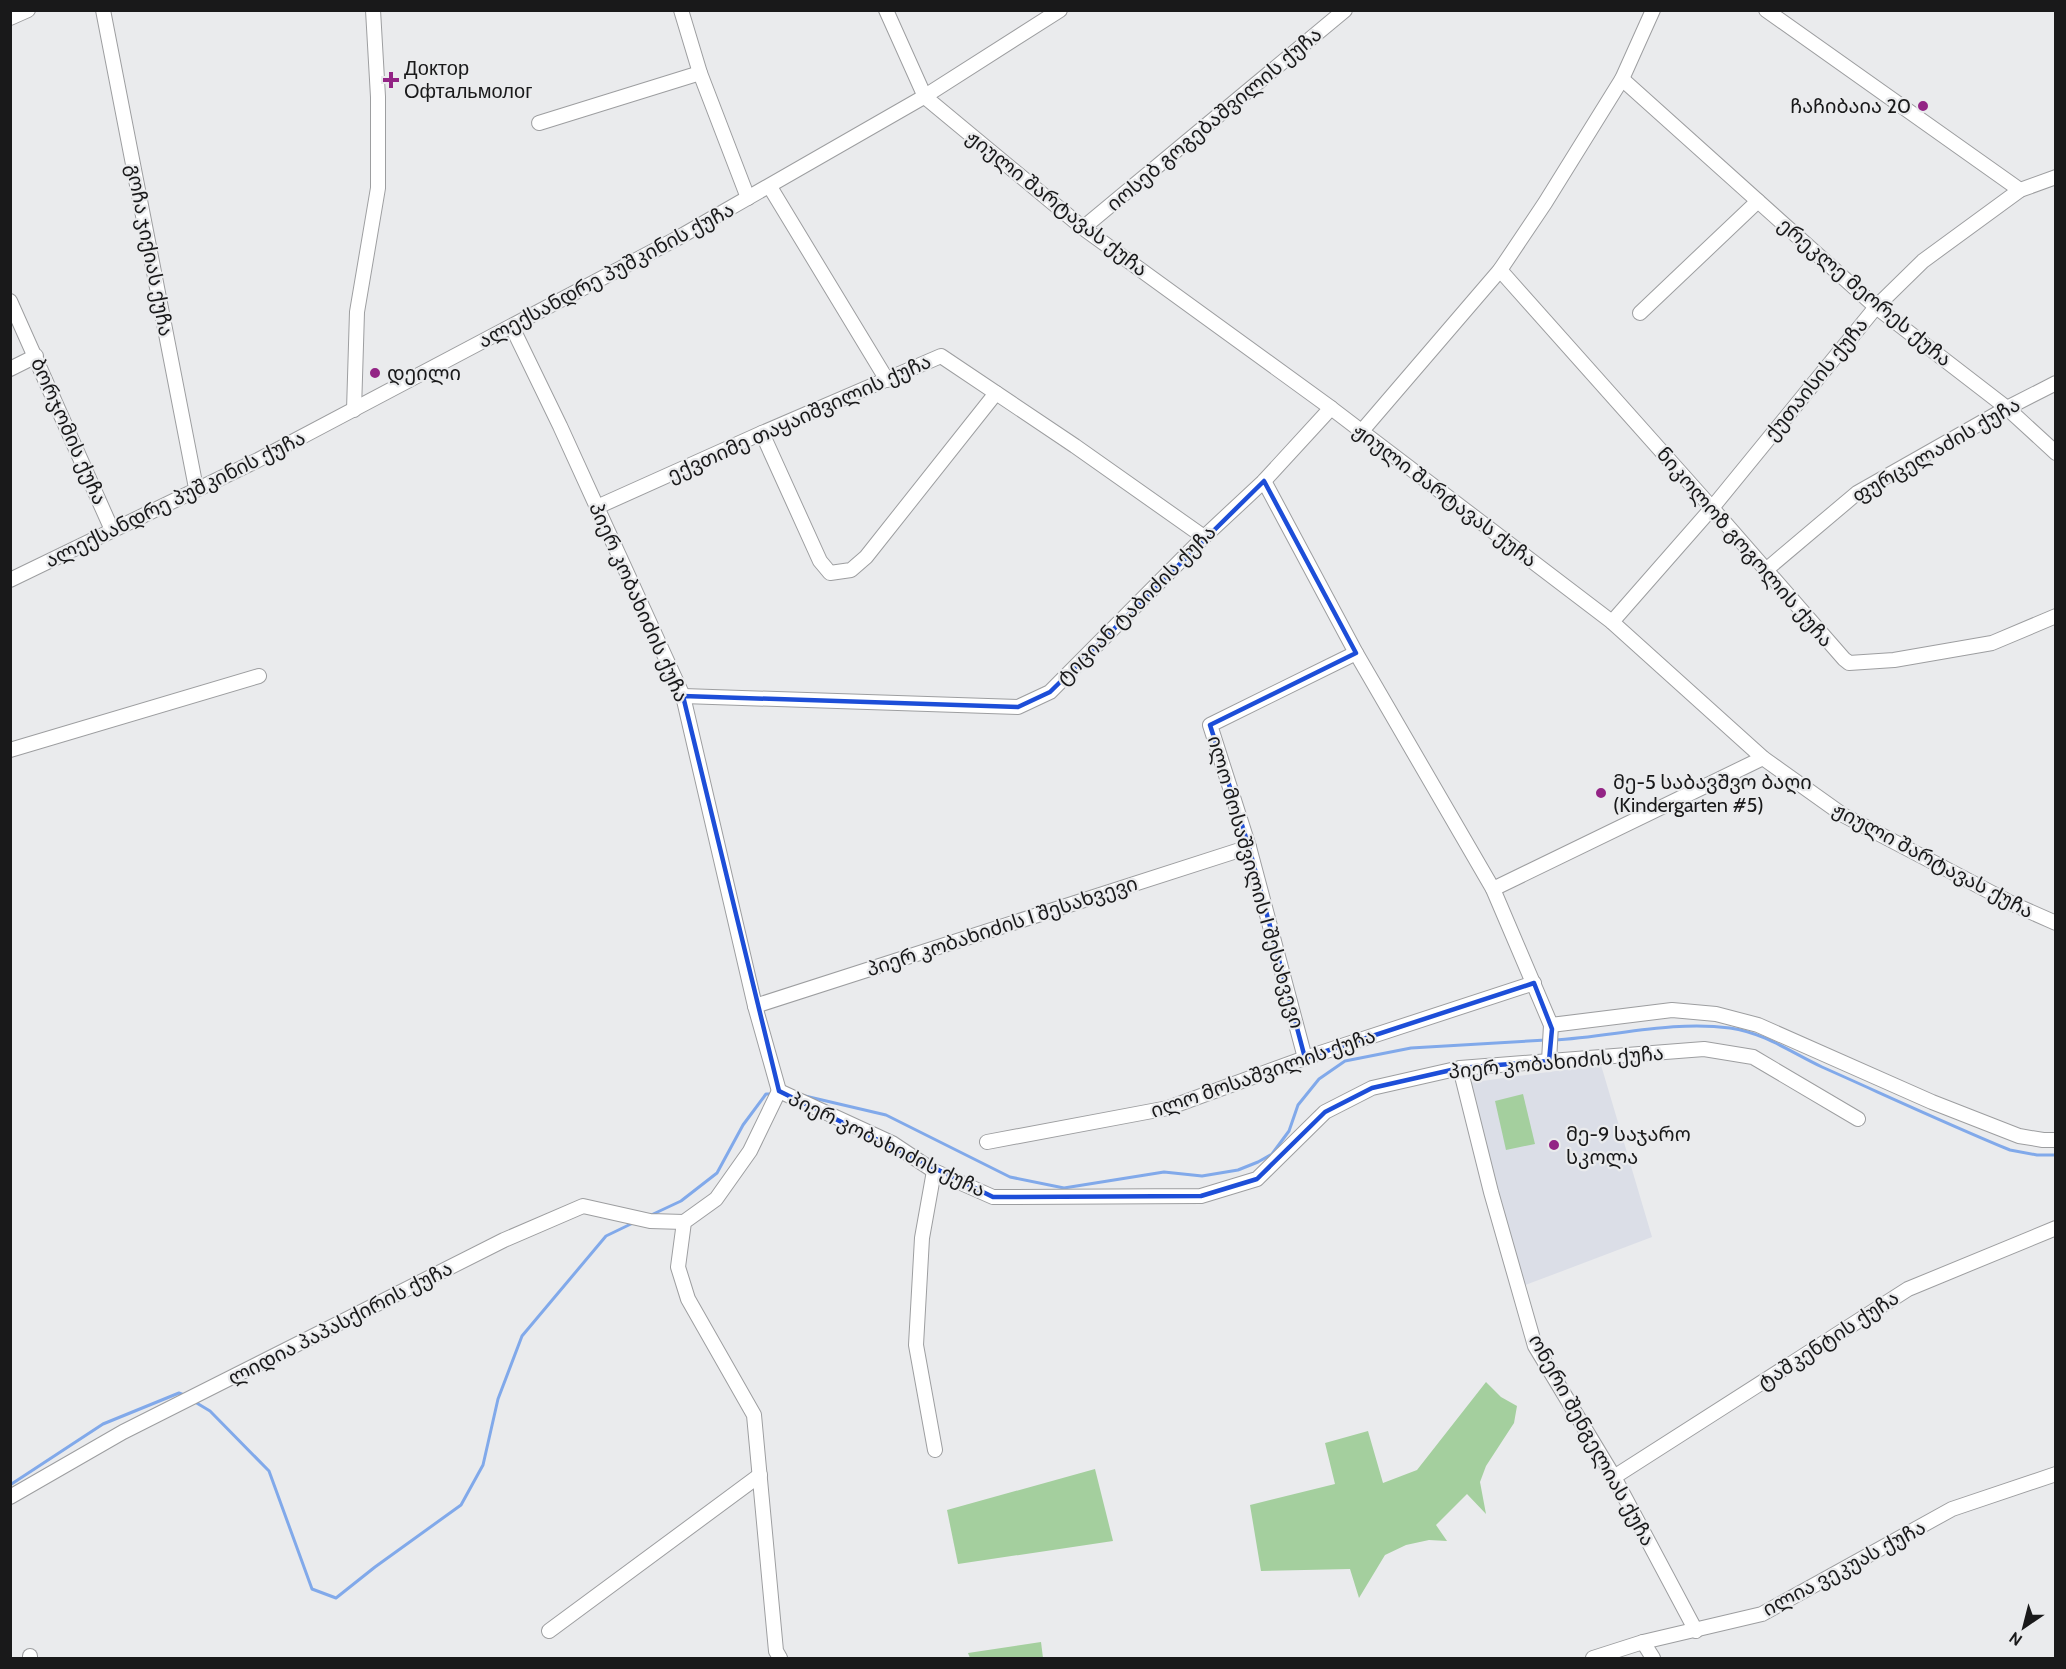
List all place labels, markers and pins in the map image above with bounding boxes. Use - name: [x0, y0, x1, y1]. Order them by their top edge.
- place label: Доктор Офтальмолог: [404, 56, 532, 103]
- marker: Доктор Офтальмолог: [382, 71, 400, 89]
- place label: ჩაჩიბაია 20: [1790, 94, 1911, 118]
- marker: ჩაჩიბაია 20: [1916, 99, 1930, 113]
- place label: დეილი: [387, 361, 461, 386]
- marker: დეილი: [368, 366, 382, 380]
- place label: მე-5 საბავშვო ბაღი (Kindergarten #5): [1613, 770, 1812, 817]
- marker: მე-5 საბავშვო ბაღი (Kindergarten #5): [1594, 786, 1608, 800]
- place label: მე-9 საჯარო სკოლა: [1566, 1122, 1691, 1170]
- marker: მე-9 საჯარო სკოლა: [1547, 1138, 1561, 1152]

